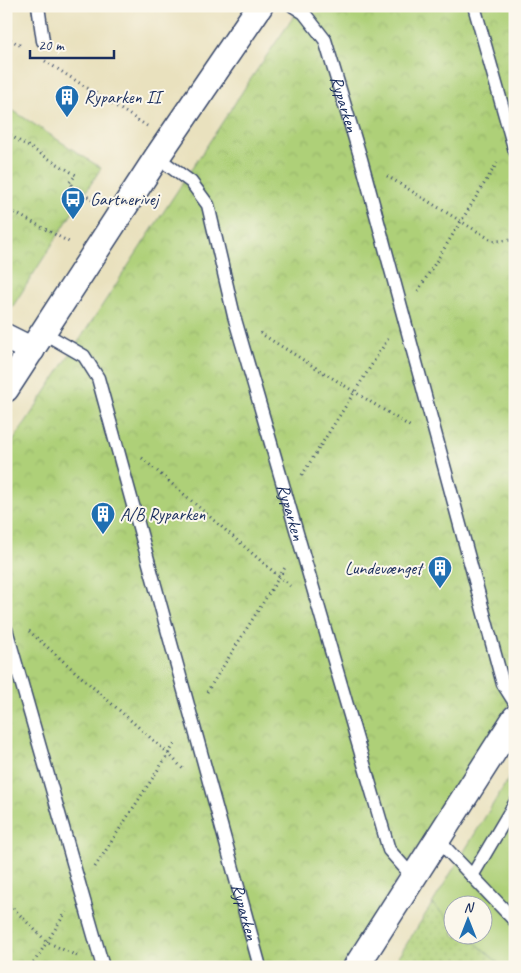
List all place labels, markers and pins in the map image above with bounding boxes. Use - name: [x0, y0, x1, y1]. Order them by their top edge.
- building icon: Ryparken II: [54, 84, 80, 118]
- place label: Ryparken II: [84, 86, 165, 108]
- bus stop icon: Gartnerivej: [60, 186, 86, 220]
- place label: Gartnerivej: [90, 188, 161, 210]
- building icon: A/B Ryparken: [90, 501, 116, 535]
- place label: A/B Ryparken: [120, 503, 206, 525]
- building icon: Lundevænget: [427, 555, 453, 589]
- place label: Lundevænget: [345, 557, 425, 579]

